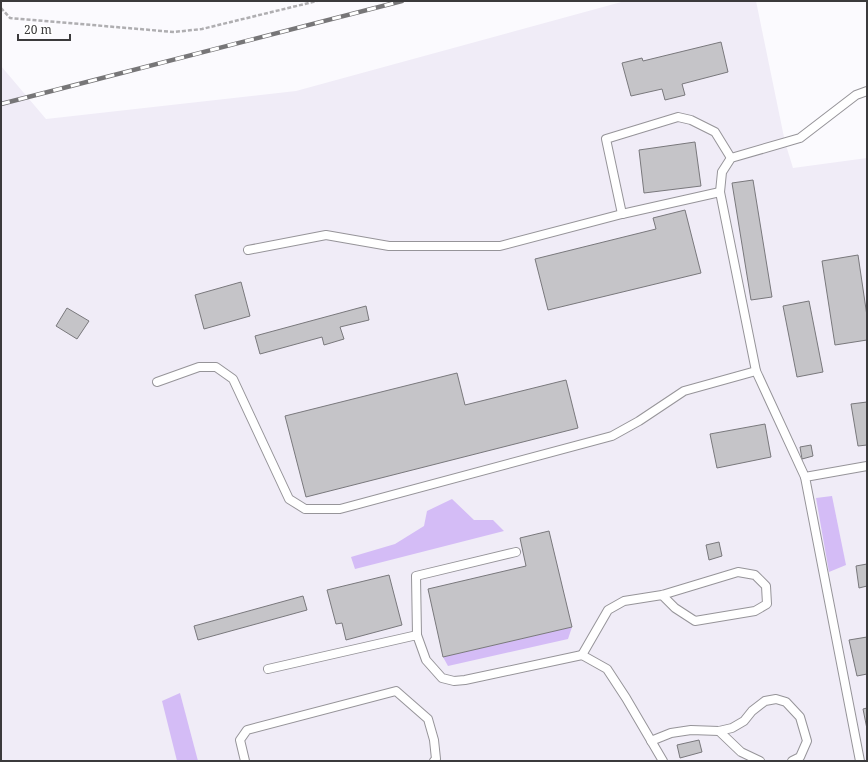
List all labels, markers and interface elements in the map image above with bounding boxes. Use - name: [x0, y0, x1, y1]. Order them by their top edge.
- scale bar: [18, 16, 70, 42]
- text: 20 m: [24, 21, 52, 38]

